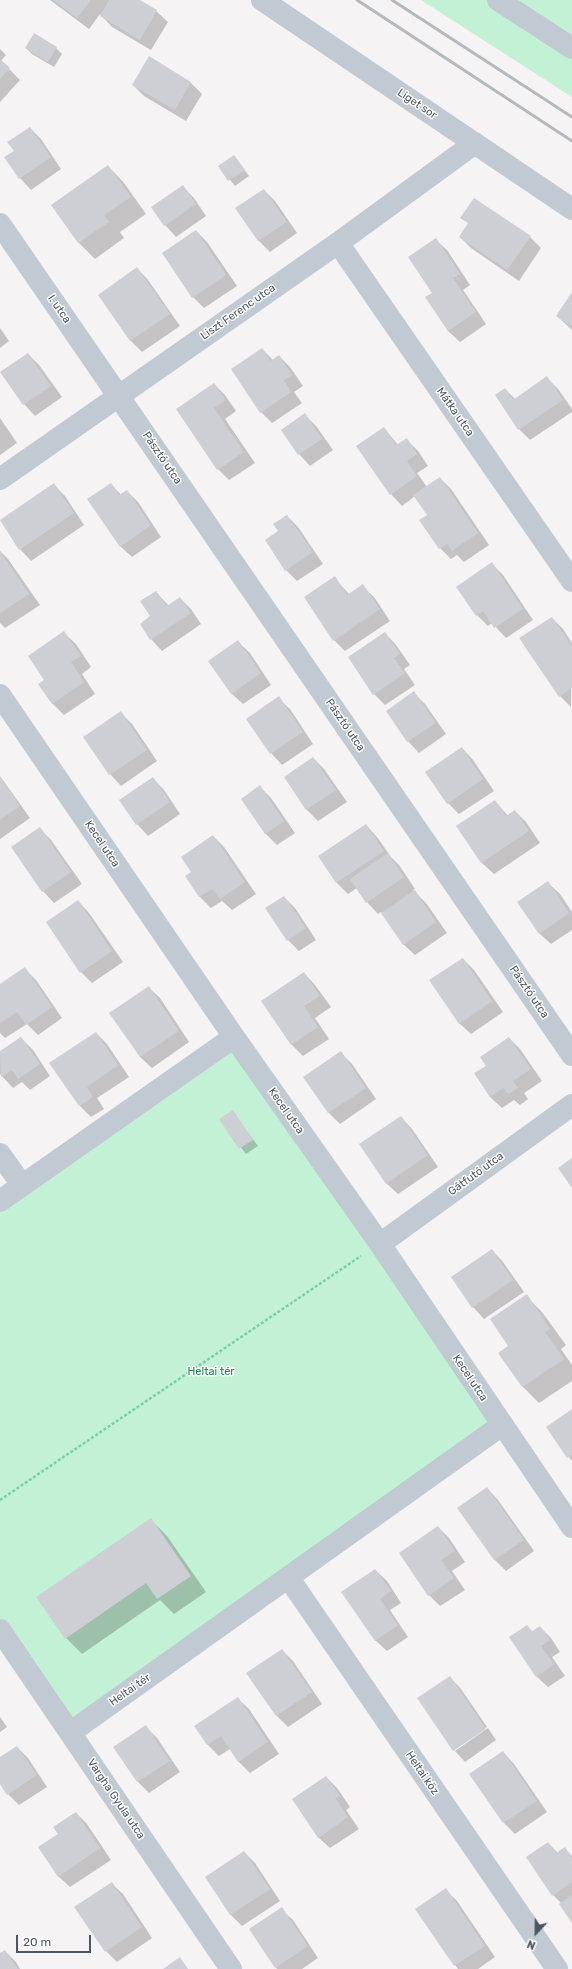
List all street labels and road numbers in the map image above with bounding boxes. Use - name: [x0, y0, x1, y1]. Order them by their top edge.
- street label: Liget sor: [395, 86, 439, 122]
- street label: Liszt Ferenc utca: [198, 281, 278, 343]
- street label: I. utca: [45, 292, 73, 326]
- street label: Mátka utca: [433, 385, 477, 439]
- street label: Pásztó utca: [140, 429, 184, 487]
- street label: Pásztó utca: [323, 696, 367, 754]
- street label: Kecel utca: [82, 818, 122, 870]
- street label: Pásztó utca: [507, 963, 551, 1021]
- street label: Kecel utca: [265, 1085, 307, 1137]
- street label: Gátfutó utca: [446, 1150, 506, 1198]
- street label: Kecel utca: [450, 1352, 490, 1404]
- street label: Heltai tér: [107, 1671, 153, 1709]
- street label: Heltai köz: [403, 1749, 441, 1797]
- street label: Vargha Gyula utca: [84, 1757, 148, 1841]

